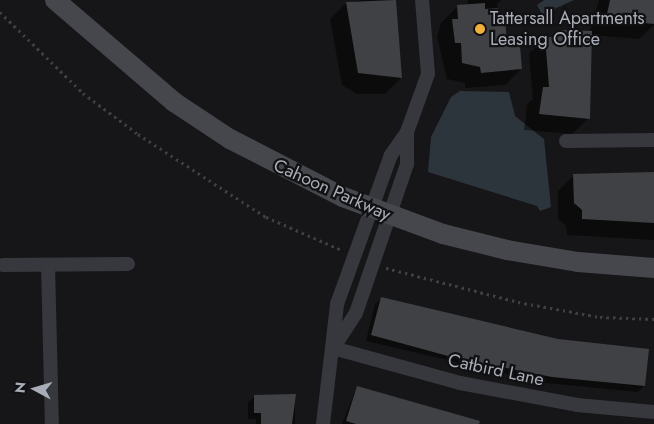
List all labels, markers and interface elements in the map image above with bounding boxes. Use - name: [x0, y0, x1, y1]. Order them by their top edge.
- place label: Tattersall Apartments Leasing Office: [490, 8, 645, 50]
- marker: Tattersall Apartments Leasing Office: [474, 23, 486, 35]
- street label: Cahoon Parkway: [270, 155, 394, 225]
- street label: Catbird Lane: [446, 349, 546, 391]
- north arrow: [10, 364, 60, 414]
- text: N: [10, 381, 31, 394]

